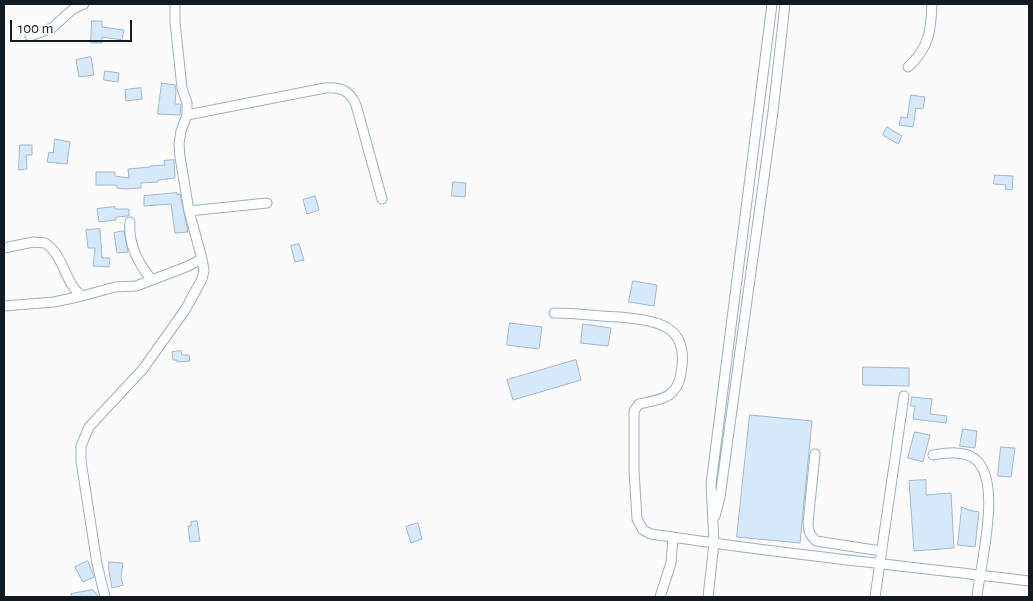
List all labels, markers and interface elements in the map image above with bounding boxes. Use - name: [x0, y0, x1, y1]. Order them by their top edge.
- scale bar: [12, 10, 135, 42]
- text: 100 m: [18, 21, 53, 36]

